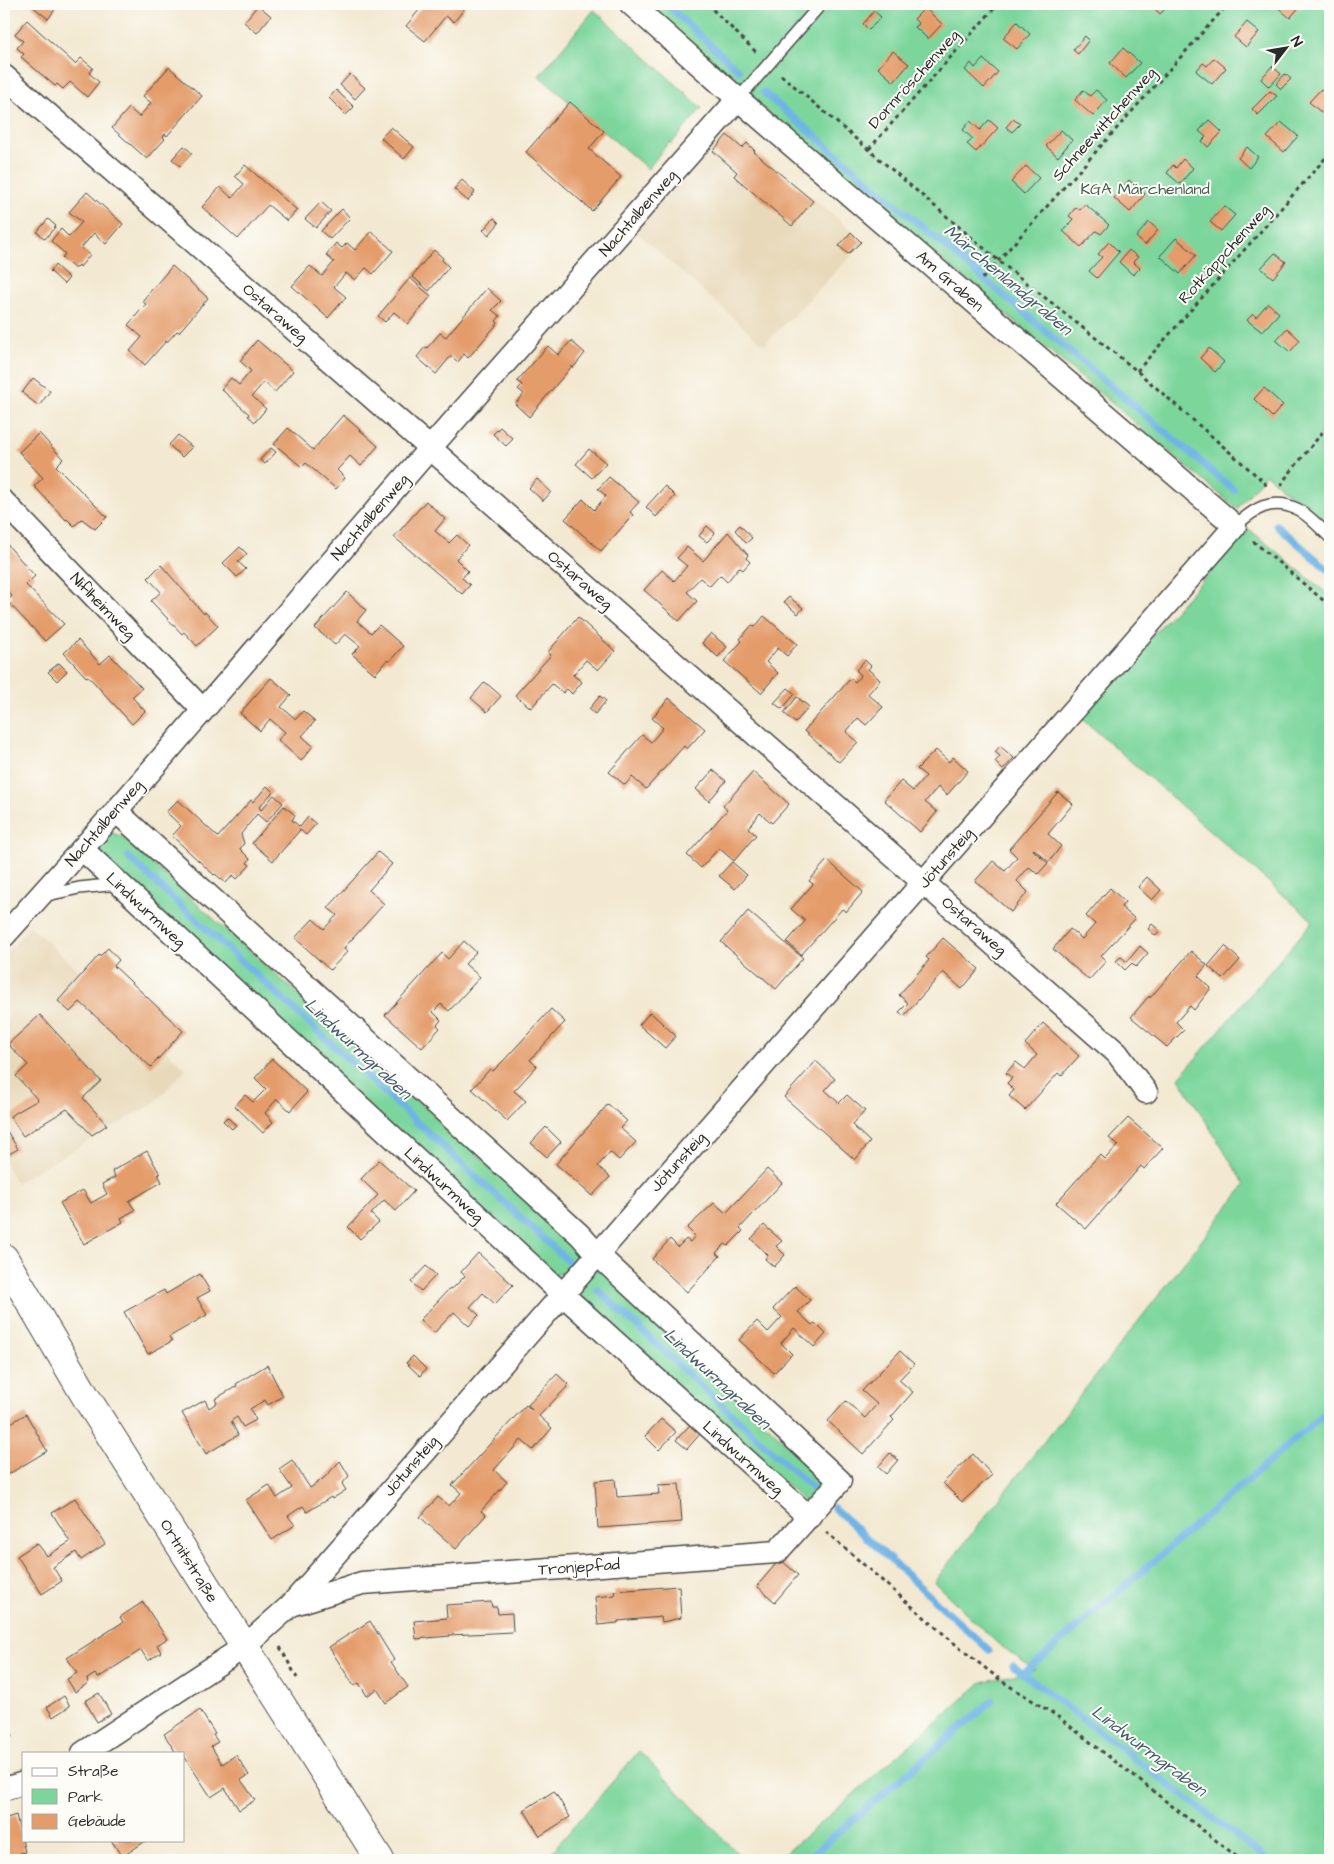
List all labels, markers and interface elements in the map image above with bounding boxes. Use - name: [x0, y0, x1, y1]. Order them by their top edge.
- north arrow: [1262, 22, 1312, 72]
- street label: Dornröschenweg: [863, 25, 965, 134]
- text: N: [1285, 33, 1307, 51]
- street label: Schneewittchenweg: [1047, 62, 1162, 186]
- street label: Nachtalbenweg: [594, 165, 683, 262]
- park label: KGA Märchenland: [1080, 178, 1210, 200]
- street label: Rotkäppchenweg: [1173, 199, 1275, 309]
- water label: Märchenlandgraben: [938, 219, 1079, 343]
- street label: Am Graben: [912, 246, 988, 316]
- street label: Ostaraweg: [237, 278, 312, 348]
- street label: Nachtalbenweg: [326, 469, 415, 566]
- street label: Ostaraweg: [542, 545, 617, 615]
- street label: Niflheimweg: [65, 568, 141, 645]
- street label: Nachtalbenweg: [60, 775, 149, 872]
- street label: Jötunsteig: [913, 823, 979, 894]
- street label: Lindwurmweg: [101, 867, 191, 954]
- street label: Ostaraweg: [936, 891, 1011, 961]
- water label: Lindwurmgraben: [298, 993, 419, 1107]
- street label: Jötunsteig: [645, 1127, 712, 1197]
- street label: Lindwurmweg: [399, 1142, 489, 1229]
- water label: Lindwurmgraben: [657, 1323, 778, 1437]
- street label: Lindwurmweg: [697, 1416, 788, 1501]
- street label: Jötunsteig: [378, 1431, 444, 1502]
- street label: Ortnitstraße: [155, 1515, 224, 1607]
- street label: Tronjepfad: [537, 1553, 621, 1581]
- water label: Lindwurmgraben: [1086, 1699, 1213, 1805]
- legend: [22, 1752, 185, 1842]
- text: Straße: [68, 1761, 118, 1782]
- text: Park: [68, 1787, 103, 1808]
- text: Gebäude: [68, 1811, 126, 1832]

